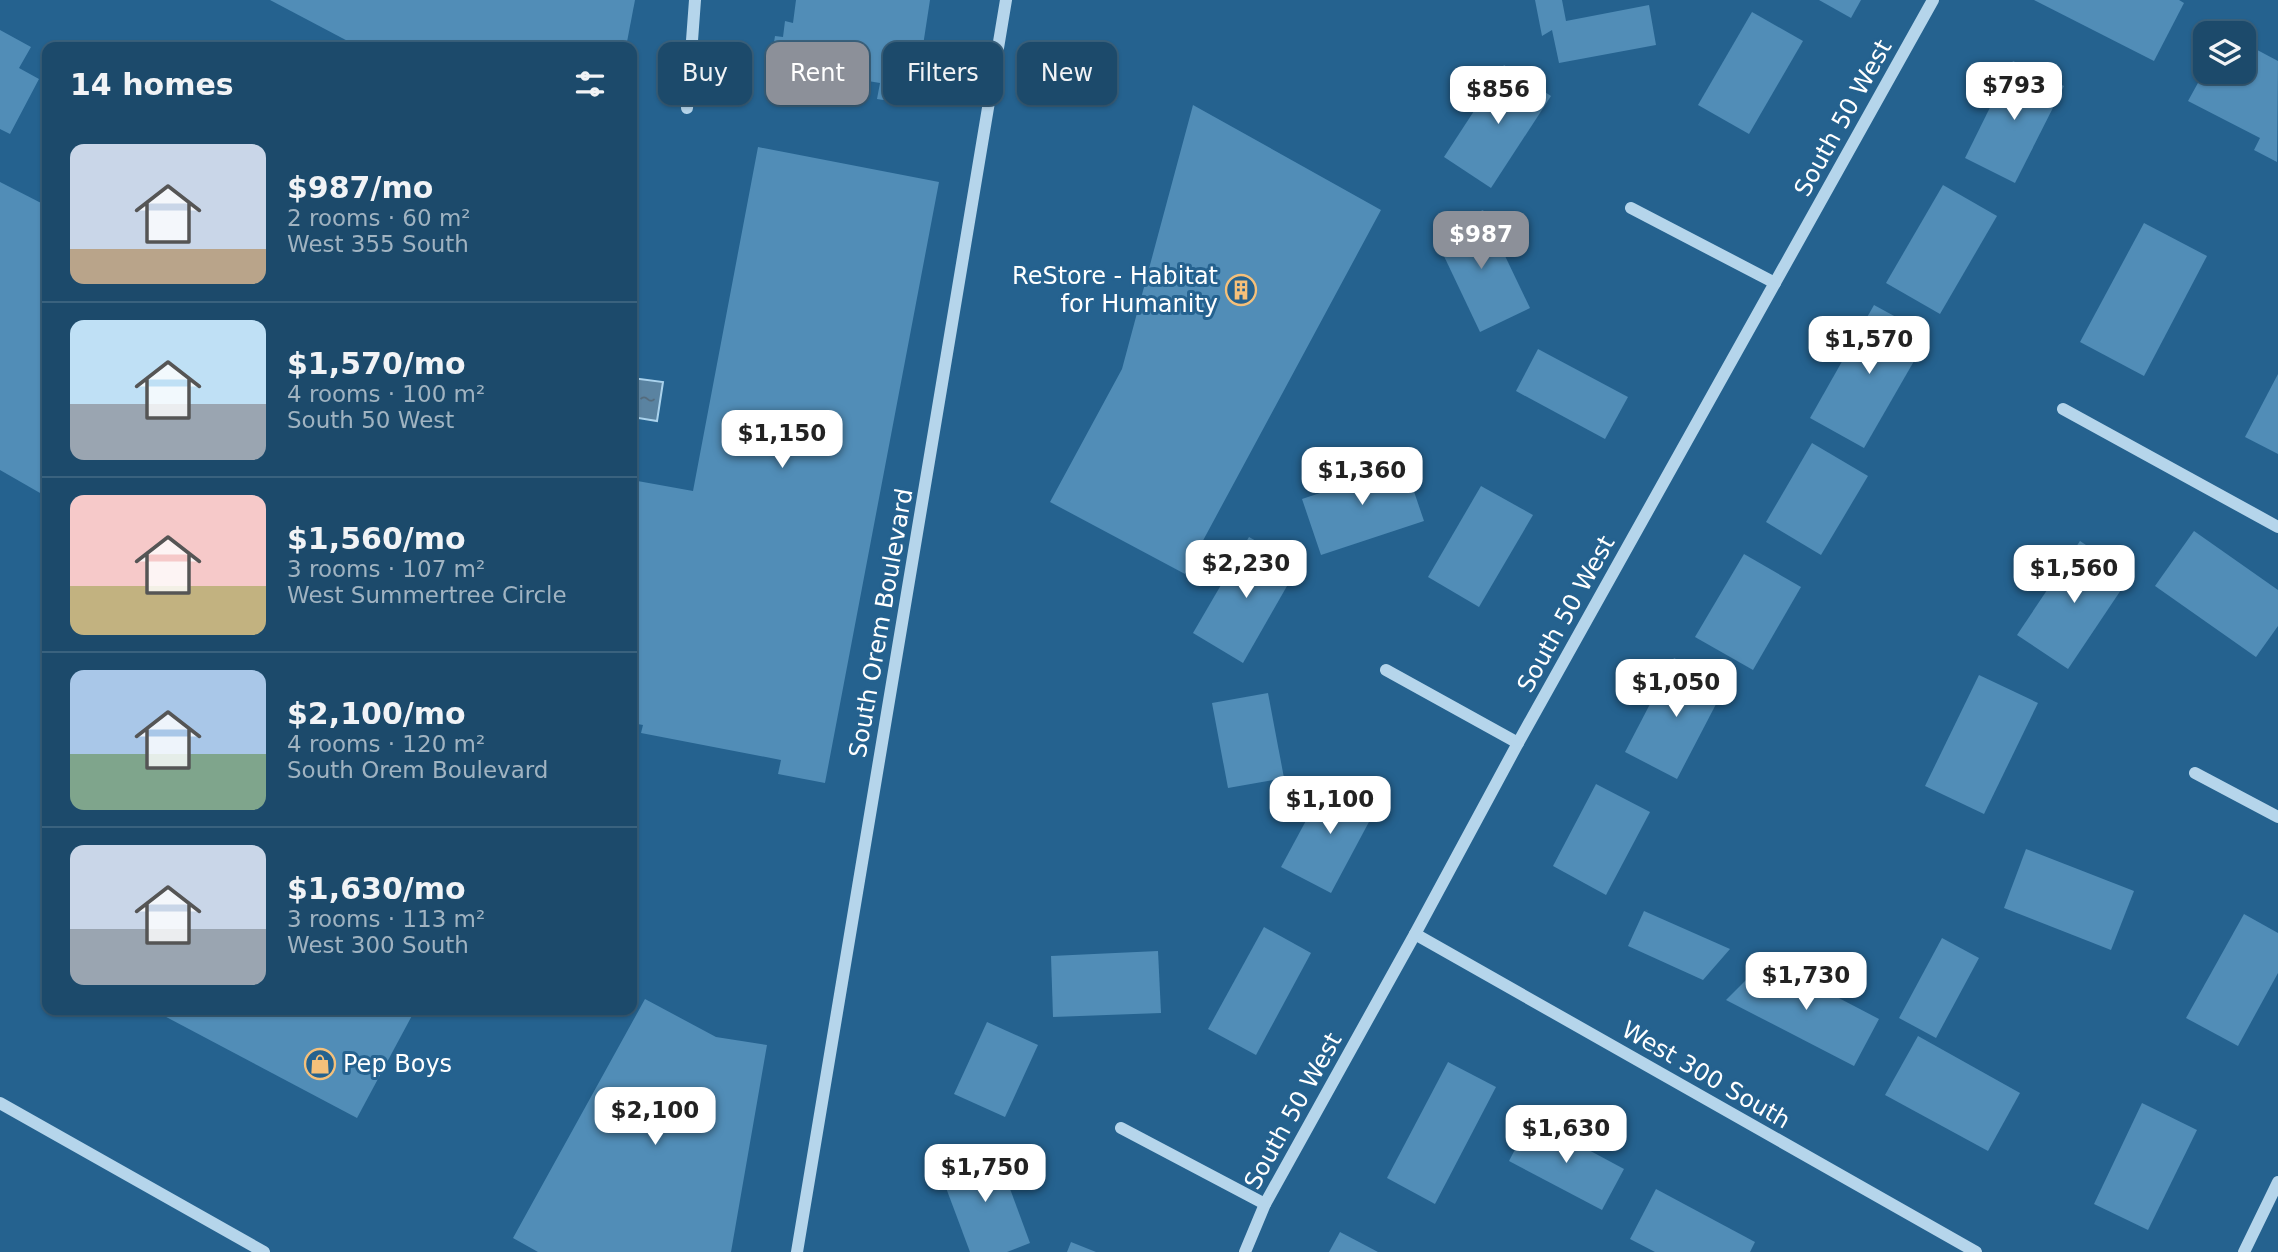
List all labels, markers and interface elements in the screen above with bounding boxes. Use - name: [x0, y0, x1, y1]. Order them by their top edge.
- map controls: [2193, 21, 2256, 84]
- button: layers: [2193, 21, 2256, 84]
- street label: South 50 West: [1788, 35, 1898, 201]
- chip: Buy: [658, 42, 752, 105]
- chip: Rent: [766, 42, 869, 105]
- chip: Filters: [883, 42, 1003, 105]
- chip: New: [1017, 42, 1117, 105]
- pin: $793: [1973, 62, 2055, 122]
- icon: filters: [571, 65, 609, 103]
- pin: $856: [1457, 66, 1539, 126]
- text: 14 homes: [70, 67, 234, 102]
- text: $793: [1982, 72, 2046, 98]
- text: $856: [1466, 76, 1530, 102]
- text: $987/mo: [287, 170, 433, 205]
- icon: home: [126, 172, 210, 256]
- text: 2 rooms · 60 m²: [287, 205, 471, 231]
- pin: $987: [1440, 212, 1522, 271]
- text: $987: [1449, 221, 1513, 247]
- text: West 355 South: [287, 231, 469, 257]
- place label: ReStore - Habitat for Humanity: [1012, 262, 1218, 318]
- building icon: ReStore - Habitat for Humanity: [1224, 273, 1258, 307]
- pin: $1,570: [1812, 316, 1926, 376]
- text: $1,570: [1825, 326, 1913, 352]
- text: $1,570/mo: [287, 346, 466, 381]
- icon: home: [126, 348, 210, 432]
- text: 4 rooms · 100 m²: [287, 381, 485, 407]
- text: South 50 West: [287, 407, 454, 433]
- pin: $1,150: [725, 410, 839, 470]
- text: $1,150: [738, 420, 826, 446]
- pin: $1,360: [1305, 448, 1419, 507]
- text: $1,360: [1318, 457, 1406, 483]
- street label: South Orem Boulevard: [844, 486, 918, 760]
- text: $1,560/mo: [287, 521, 466, 556]
- icon: home: [126, 523, 210, 607]
- street label: South 50 West: [1511, 531, 1621, 697]
- pin: $2,230: [1189, 540, 1303, 600]
- pin: $1,560: [2017, 546, 2131, 605]
- text: $2,230: [1202, 550, 1290, 576]
- text: $1,560: [2030, 555, 2118, 581]
- text: 3 rooms · 107 m²: [287, 556, 485, 582]
- text: West Summertree Circle: [287, 582, 567, 608]
- pin: $1,050: [1619, 660, 1733, 719]
- text: $1,050: [1632, 669, 1720, 695]
- text: $2,100/mo: [287, 696, 466, 731]
- icon: home: [126, 698, 210, 782]
- text: 4 rooms · 120 m²: [287, 731, 485, 757]
- text: South Orem Boulevard: [287, 757, 548, 783]
- pin: $1,100: [1273, 776, 1387, 836]
- text: $1,100: [1286, 786, 1374, 812]
- text: $1,630/mo: [287, 871, 466, 906]
- icon: home: [126, 873, 210, 957]
- text: 3 rooms · 113 m²: [287, 906, 485, 932]
- text: West 300 South: [287, 932, 469, 958]
- pin: $1,730: [1749, 953, 1863, 1012]
- text: $1,730: [1762, 962, 1850, 988]
- street label: West 300 South: [1617, 1015, 1795, 1135]
- street label: South 50 West: [1238, 1028, 1348, 1194]
- shop icon: Pep Boys: [303, 1047, 337, 1081]
- place label: Pep Boys: [343, 1050, 452, 1078]
- pin: $2,100: [598, 1088, 712, 1147]
- text: $2,100: [611, 1097, 699, 1123]
- pin: $1,630: [1509, 1106, 1623, 1165]
- text: $1,630: [1522, 1115, 1610, 1141]
- pin: $1,750: [928, 1144, 1042, 1204]
- text: $1,750: [941, 1154, 1029, 1180]

